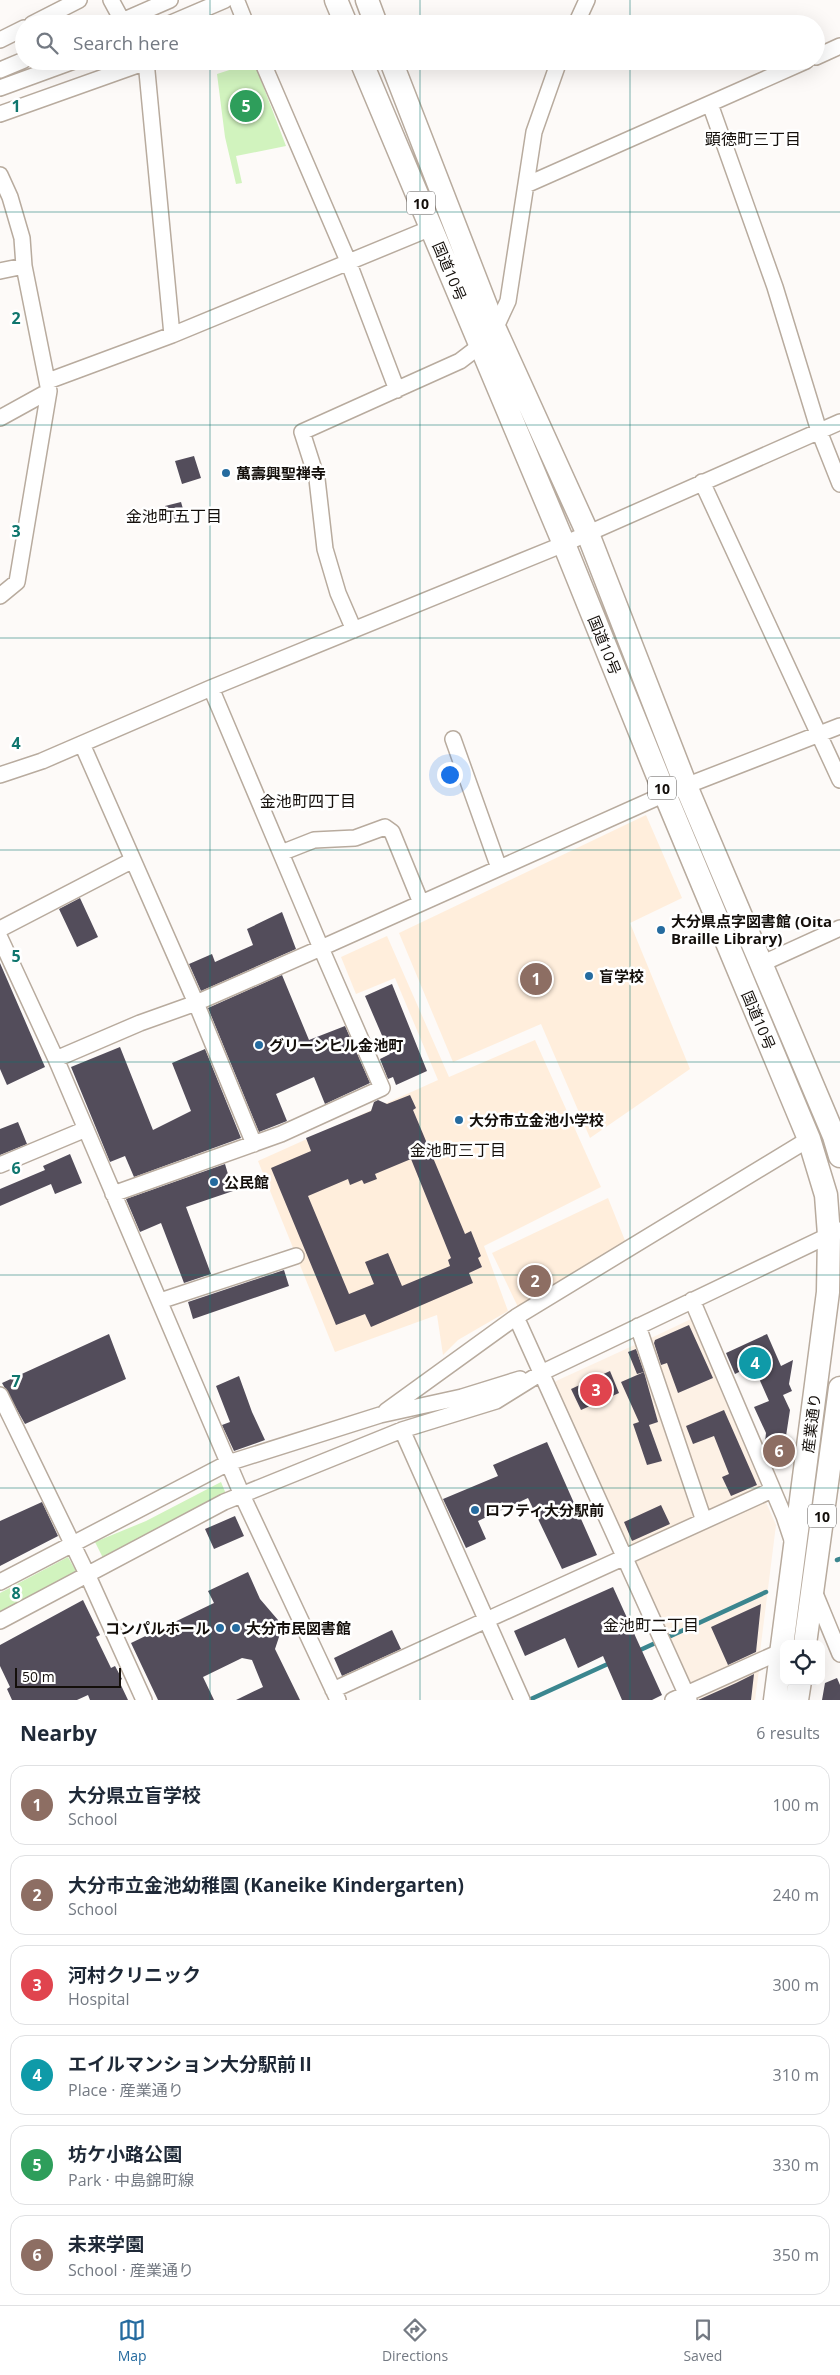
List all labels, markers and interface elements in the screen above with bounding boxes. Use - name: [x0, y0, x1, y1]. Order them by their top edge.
- search box: [15, 15, 825, 70]
- icon: search: [33, 29, 61, 57]
- text: Search here: [73, 30, 179, 56]
- pin: 5: [230, 87, 262, 125]
- text: 1: [11, 95, 21, 117]
- district label: 顕徳町三丁目: [705, 128, 801, 150]
- road number: 10: [407, 192, 435, 214]
- street label: 国道10号: [429, 238, 471, 304]
- text: 2: [11, 307, 21, 329]
- place label: 萬壽興聖禅寺: [236, 463, 326, 483]
- marker: 萬壽興聖禅寺: [220, 467, 232, 479]
- district label: 金池町五丁目: [126, 505, 222, 527]
- text: 3: [11, 520, 21, 542]
- street label: 国道10号: [584, 612, 626, 678]
- text: 4: [11, 732, 21, 754]
- your location: [437, 762, 463, 788]
- road number: 10: [648, 776, 676, 800]
- district label: 金池町四丁目: [260, 790, 356, 812]
- place label: 大分県点字図書館 (Oita Braille Library): [671, 911, 832, 948]
- marker: 大分県点字図書館 (Oita Braille Library): [655, 924, 667, 936]
- text: 5: [11, 945, 21, 967]
- pin: 1: [520, 960, 552, 998]
- place label: 盲学校: [599, 966, 644, 986]
- marker: 盲学校: [583, 970, 595, 982]
- street label: 国道10号: [738, 987, 780, 1053]
- place label: グリーンヒル金池町: [269, 1035, 403, 1055]
- marker: グリーンヒル金池町: [253, 1039, 265, 1051]
- place label: 大分市立金池小学校: [469, 1110, 604, 1130]
- marker: 大分市立金池小学校: [453, 1114, 465, 1126]
- district label: 金池町三丁目: [410, 1139, 506, 1161]
- text: 6: [11, 1157, 21, 1179]
- place label: 公民館: [224, 1172, 269, 1192]
- marker: 公民館: [208, 1176, 220, 1188]
- pin: 2: [519, 1262, 551, 1300]
- pin: 4: [739, 1344, 771, 1382]
- text: 7: [11, 1370, 21, 1392]
- pin: 3: [580, 1371, 612, 1409]
- street label: 産業通り: [797, 1392, 825, 1454]
- pin: 6: [763, 1432, 795, 1470]
- place label: ロフティ大分駅前: [485, 1500, 604, 1520]
- marker: ロフティ大分駅前: [469, 1504, 481, 1516]
- road number: 10: [808, 1504, 836, 1528]
- text: 8: [11, 1582, 21, 1604]
- district label: 金池町二丁目: [603, 1614, 699, 1636]
- place label: コンパルホール: [105, 1618, 210, 1638]
- place label: 大分市民図書館: [246, 1618, 351, 1638]
- marker: コンパルホール: [214, 1622, 226, 1634]
- marker: 大分市民図書館: [230, 1622, 242, 1634]
- map controls: [780, 1640, 825, 1685]
- button: locate: [780, 1640, 825, 1685]
- scale bar: [15, 1665, 121, 1688]
- text: 50 m: [22, 1667, 55, 1686]
- text: Nearby: [20, 1719, 97, 1747]
- text: 6 results: [756, 1722, 820, 1744]
- text: 大分県立盲学校: [68, 1782, 201, 1808]
- text: 1: [32, 1794, 42, 1816]
- text: 100 m: [773, 1794, 819, 1816]
- text: School: [68, 1808, 118, 1830]
- text: 大分市立金池幼稚園 (Kaneike Kindergarten): [68, 1872, 464, 1898]
- text: 2: [32, 1884, 42, 1906]
- text: 240 m: [773, 1884, 819, 1906]
- text: School: [68, 1898, 118, 1920]
- text: 河村クリニック: [68, 1962, 201, 1988]
- text: 3: [32, 1974, 42, 1996]
- text: 300 m: [773, 1974, 819, 1996]
- text: Hospital: [68, 1988, 130, 2010]
- text: エイルマンション大分駅前Ⅱ: [68, 2051, 315, 2077]
- text: 4: [32, 2064, 42, 2086]
- text: 310 m: [773, 2064, 819, 2086]
- text: Place · 産業通り: [68, 2079, 184, 2101]
- text: 坊ケ小路公園: [68, 2141, 182, 2167]
- text: 5: [32, 2154, 42, 2176]
- text: 330 m: [773, 2154, 819, 2176]
- text: Park · 中島錦町線: [68, 2169, 194, 2191]
- text: 未来学園: [68, 2231, 144, 2257]
- text: 6: [32, 2244, 42, 2266]
- text: 350 m: [773, 2244, 819, 2266]
- text: School · 産業通り: [68, 2259, 194, 2281]
- tab: Map: [118, 2316, 147, 2365]
- tab: Directions: [382, 2316, 448, 2365]
- tab: Saved: [683, 2316, 722, 2365]

